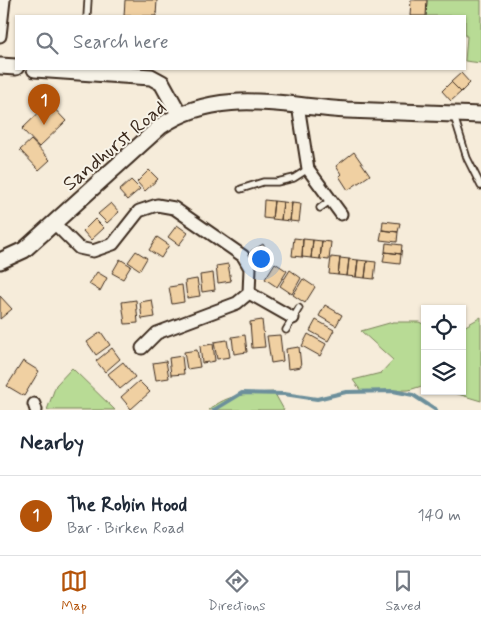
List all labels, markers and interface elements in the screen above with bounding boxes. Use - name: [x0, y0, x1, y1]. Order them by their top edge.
- search box: [15, 15, 466, 70]
- icon: search: [33, 29, 61, 57]
- text: Search here: [73, 30, 169, 55]
- pin: 1: [28, 84, 60, 125]
- street label: Sandhurst Road: [57, 95, 173, 198]
- your location: [248, 246, 274, 272]
- map controls: [421, 305, 466, 395]
- button: locate: [421, 305, 466, 350]
- button: layers: [421, 350, 466, 395]
- text: Nearby: [20, 429, 84, 457]
- text: The Robin Hood: [67, 493, 187, 518]
- text: 1: [32, 505, 40, 526]
- text: 140 m: [417, 505, 461, 526]
- text: Bar · Birken Road: [67, 518, 184, 539]
- tab: Map: [60, 567, 88, 615]
- tab: Directions: [208, 567, 266, 615]
- tab: Saved: [386, 567, 421, 615]

